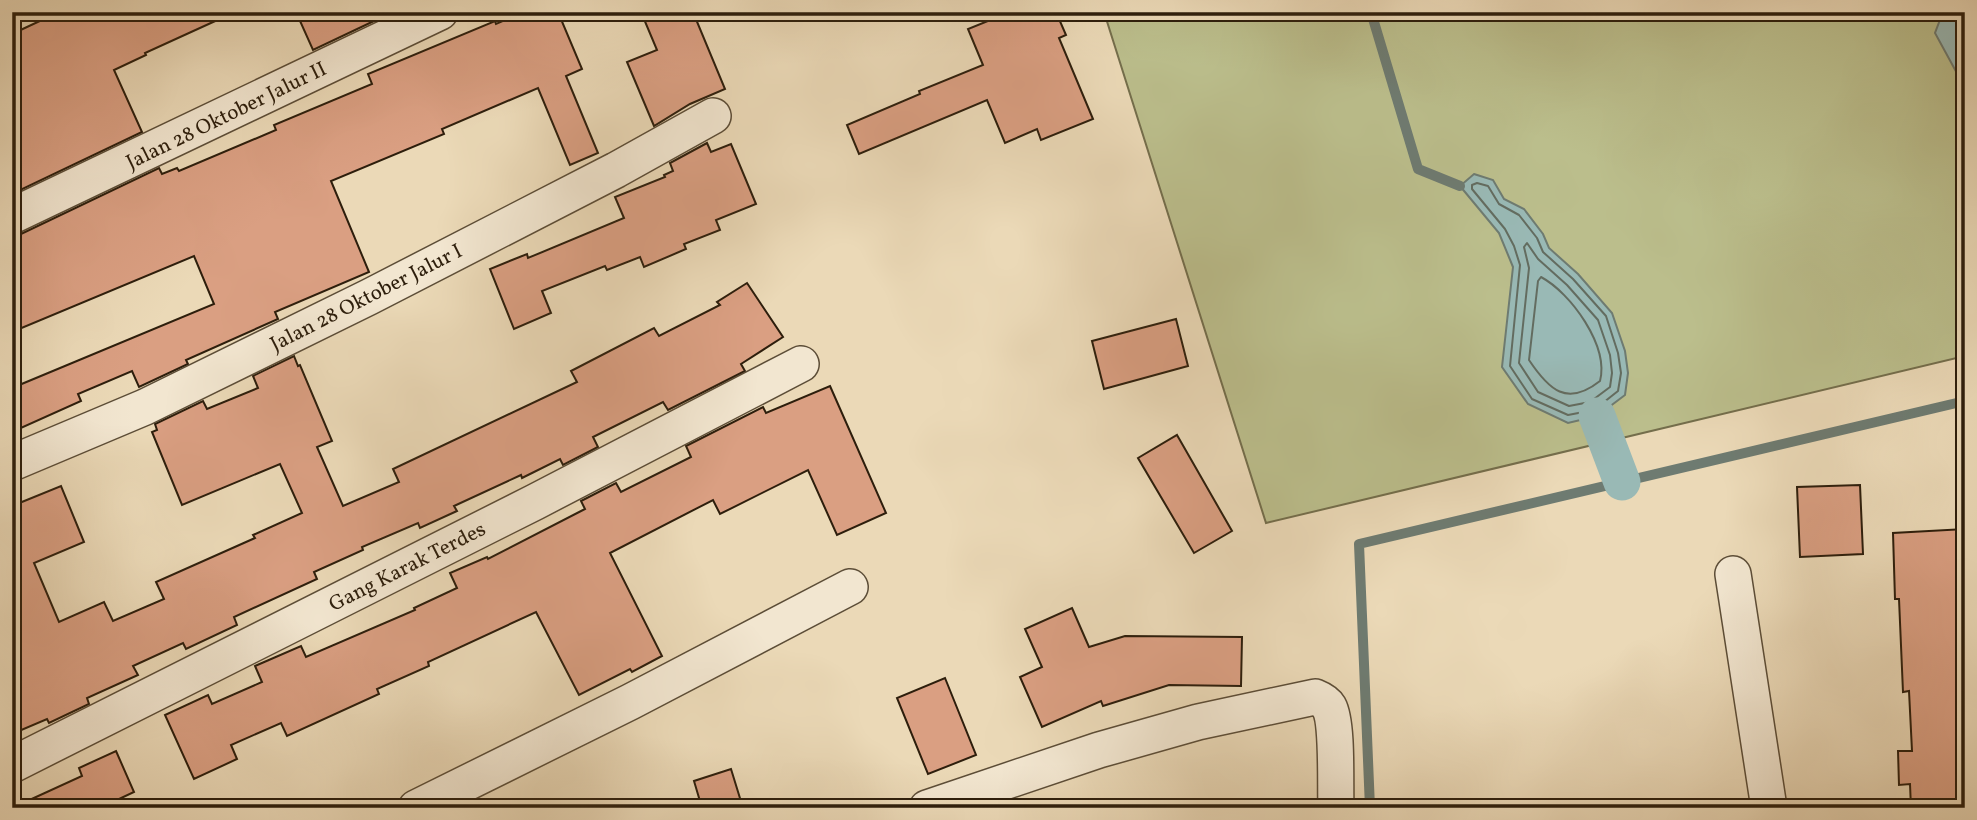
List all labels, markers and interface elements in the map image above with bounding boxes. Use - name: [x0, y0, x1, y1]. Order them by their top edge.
- street label: Jalan 28 Oktober Jalur II: [122, 55, 332, 178]
- street label: Jalan 28 Oktober Jalur I: [266, 237, 468, 359]
- street label: Gang Karak Terdes: [324, 515, 491, 619]

